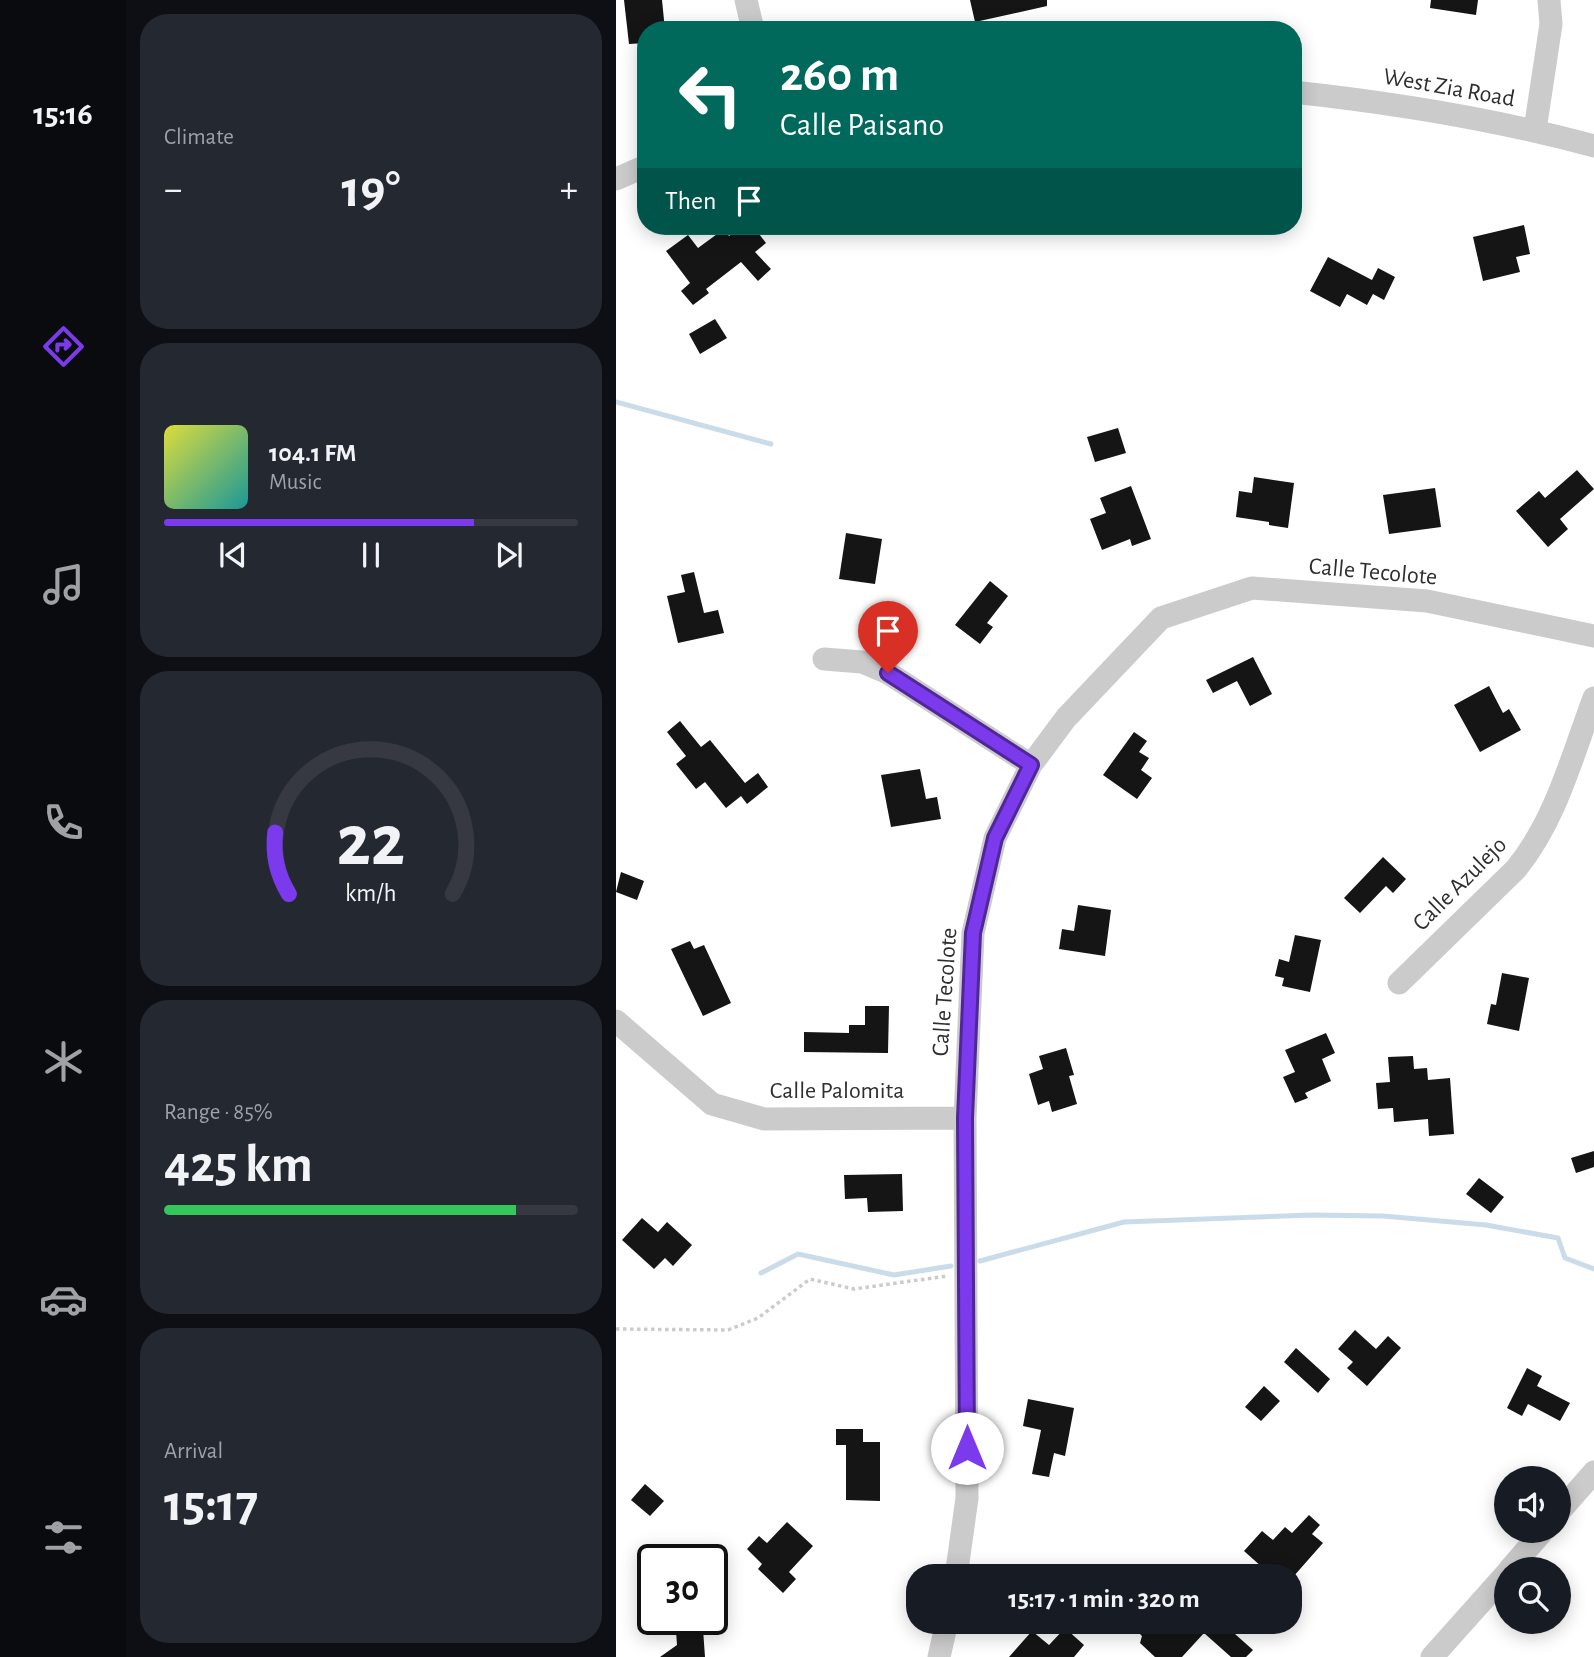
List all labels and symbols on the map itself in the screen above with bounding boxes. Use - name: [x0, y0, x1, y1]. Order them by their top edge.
- street label: West Zia Road: [1381, 65, 1517, 111]
- street label: Calle Tecolote: [1308, 554, 1438, 590]
- pin: [858, 601, 918, 673]
- street label: Calle Azulejo: [1409, 833, 1511, 935]
- street label: Calle Tecolote: [929, 927, 961, 1057]
- street label: Calle Palomita: [770, 1079, 904, 1103]
- position arrow: [930, 1411, 1004, 1485]
- speed limit sign: 30: [637, 1544, 728, 1635]

